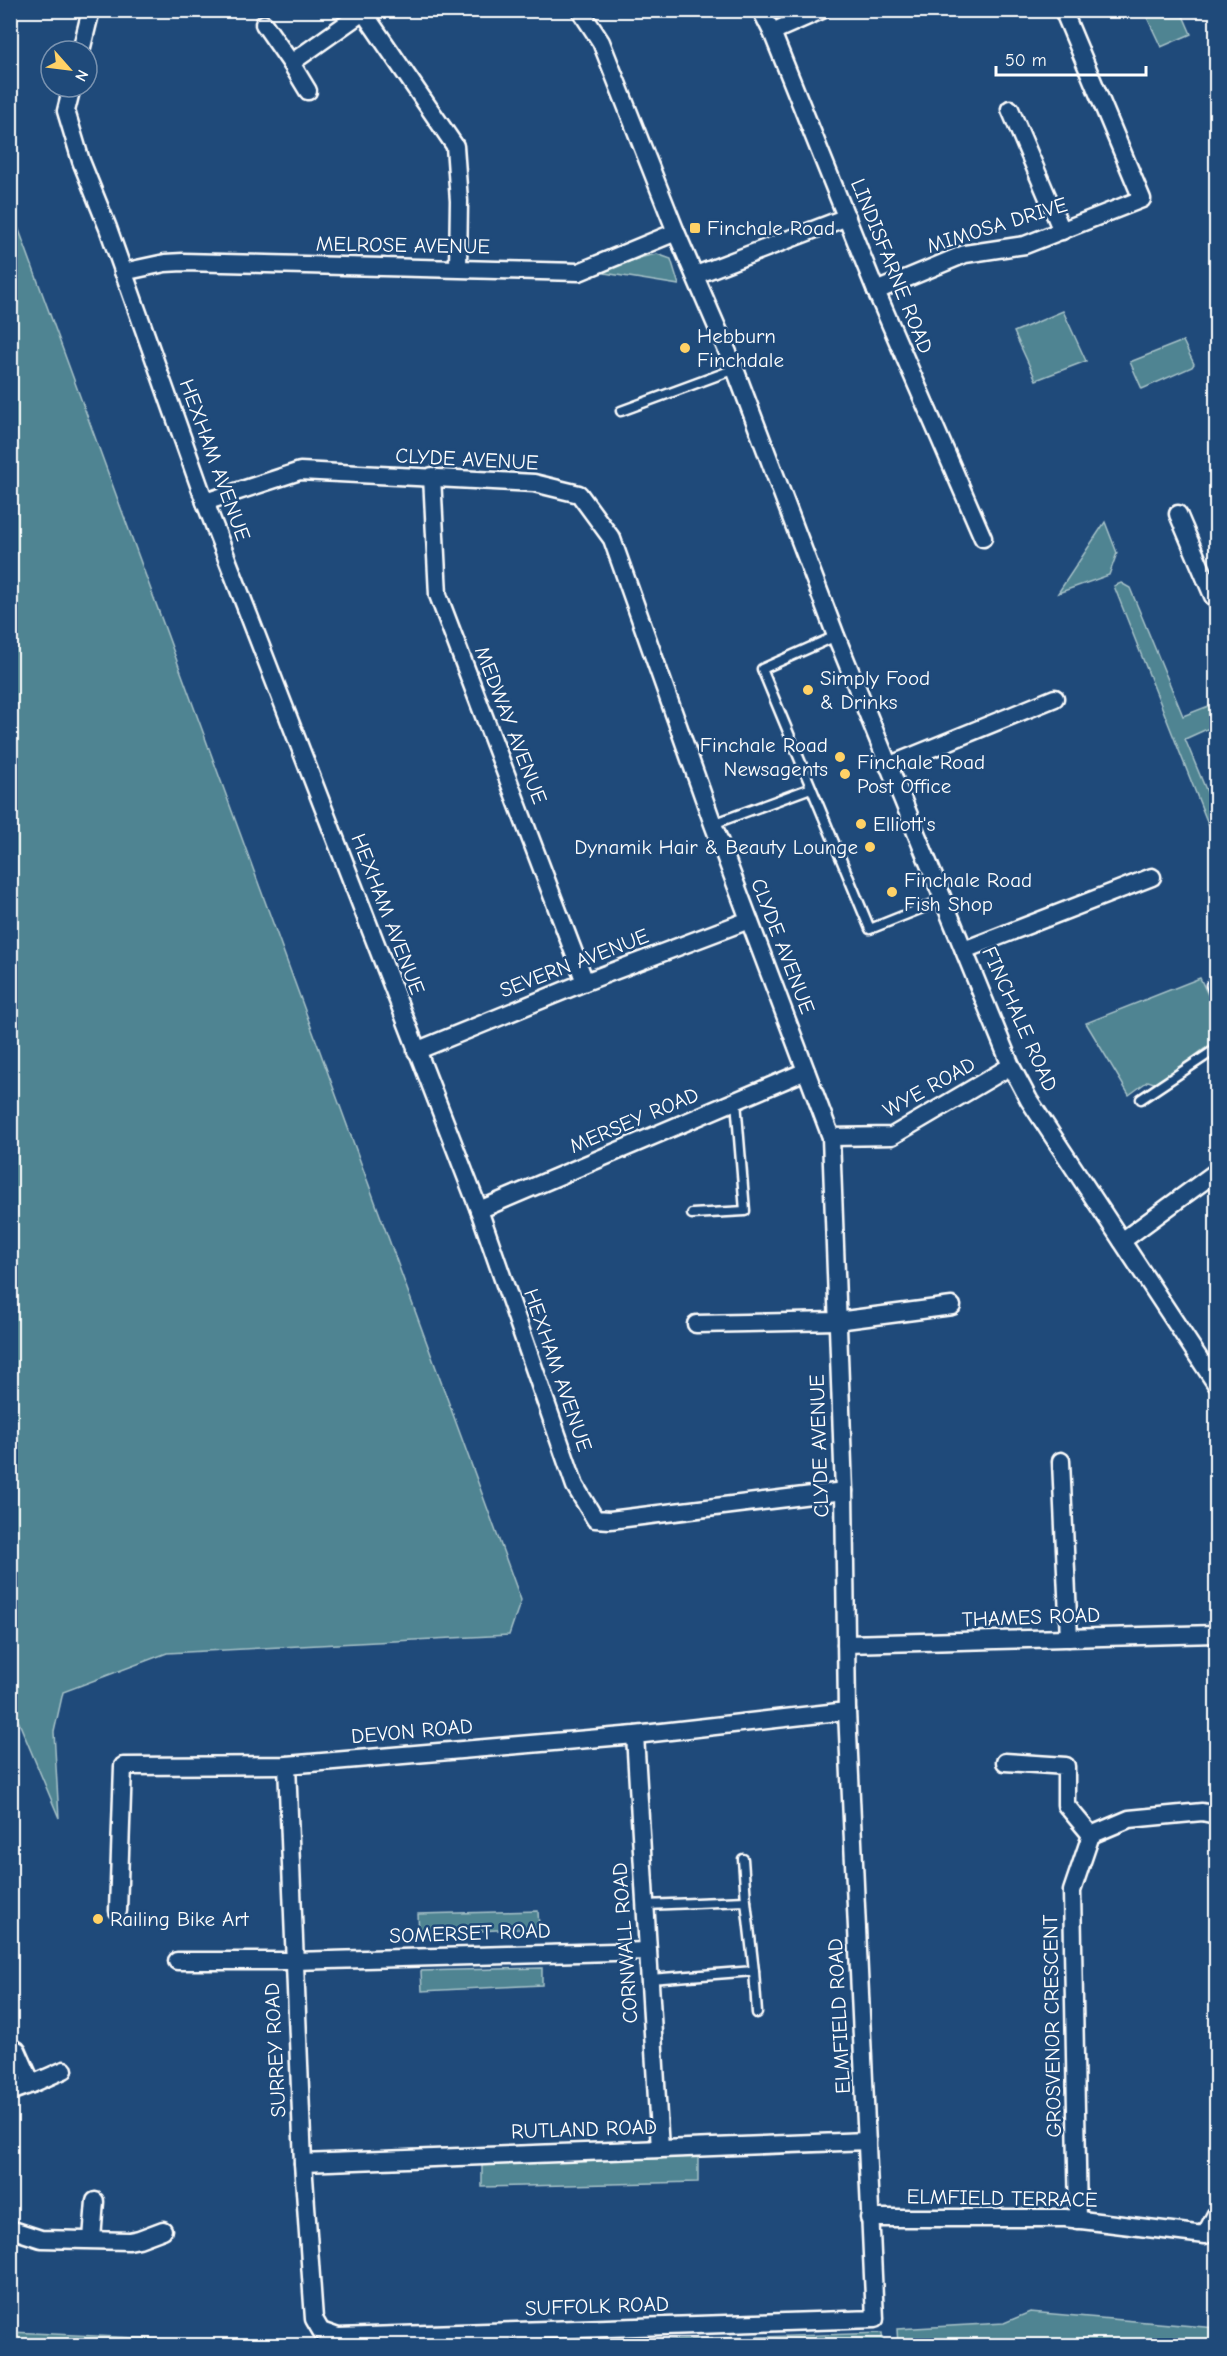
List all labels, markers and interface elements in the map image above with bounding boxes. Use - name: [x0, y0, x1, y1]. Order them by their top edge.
- north arrow: [39, 39, 99, 99]
- scale bar: [996, 39, 1146, 77]
- text: 50 m: [1005, 50, 1047, 71]
- text: N: [71, 67, 92, 84]
- street label: LINDISFARNE ROAD: [846, 175, 938, 357]
- street label: MIMOSA DRIVE: [924, 192, 1070, 258]
- place label: Finchale Road: [707, 216, 835, 240]
- marker: Finchale Road: [688, 221, 702, 235]
- street label: MELROSE AVENUE: [316, 231, 490, 259]
- place label: Hebburn Finchdale: [697, 324, 784, 372]
- marker: Hebburn Finchdale: [678, 341, 692, 355]
- street label: HEXHAM AVENUE: [175, 376, 255, 544]
- street label: CLYDE AVENUE: [395, 443, 539, 475]
- street label: MEDWAY AVENUE: [470, 643, 552, 807]
- place label: Simply Food & Drinks: [820, 666, 930, 714]
- marker: Simply Food & Drinks: [801, 683, 815, 697]
- place label: Finchale Road Newsagents: [700, 733, 828, 781]
- marker: Finchale Road Newsagents: [833, 750, 847, 764]
- place label: Finchale Road Post Office: [857, 750, 985, 798]
- marker: Finchale Road Post Office: [838, 767, 852, 781]
- place label: Elliott's: [873, 812, 935, 836]
- marker: Elliott's: [854, 817, 868, 831]
- street label: HEXHAM AVENUE: [346, 830, 430, 998]
- place label: Dynamik Hair & Beauty Lounge: [574, 835, 858, 859]
- marker: Dynamik Hair & Beauty Lounge: [863, 840, 877, 854]
- place label: Finchale Road Fish Shop: [904, 868, 1032, 916]
- street label: CLYDE AVENUE: [746, 875, 820, 1017]
- marker: Finchale Road Fish Shop: [885, 885, 899, 899]
- street label: SEVERN AVENUE: [496, 924, 652, 1002]
- street label: FINCHALE ROAD: [977, 943, 1063, 1095]
- street label: WYE ROAD: [879, 1052, 979, 1122]
- street label: MERSEY ROAD: [566, 1082, 702, 1158]
- street label: HEXHAM AVENUE: [519, 1286, 597, 1454]
- street label: CLYDE AVENUE: [805, 1374, 833, 1518]
- street label: THAMES ROAD: [961, 1603, 1101, 1631]
- street label: DEVON ROAD: [350, 1714, 474, 1748]
- street label: CORNWALL ROAD: [607, 1862, 643, 2024]
- place label: Railing Bike Art: [110, 1907, 250, 1931]
- marker: Railing Bike Art: [91, 1912, 105, 1926]
- street label: GROSVENOR CRESCENT: [1038, 1914, 1066, 2138]
- street label: SOMERSET ROAD: [389, 1918, 551, 1948]
- street label: ELMFIELD ROAD: [823, 1938, 855, 2094]
- street label: SURREY ROAD: [259, 1982, 291, 2118]
- street label: RUTLAND ROAD: [511, 2114, 657, 2144]
- street label: ELMFIELD TERRACE: [906, 2184, 1098, 2212]
- street label: SUFFOLK ROAD: [525, 2291, 669, 2321]

